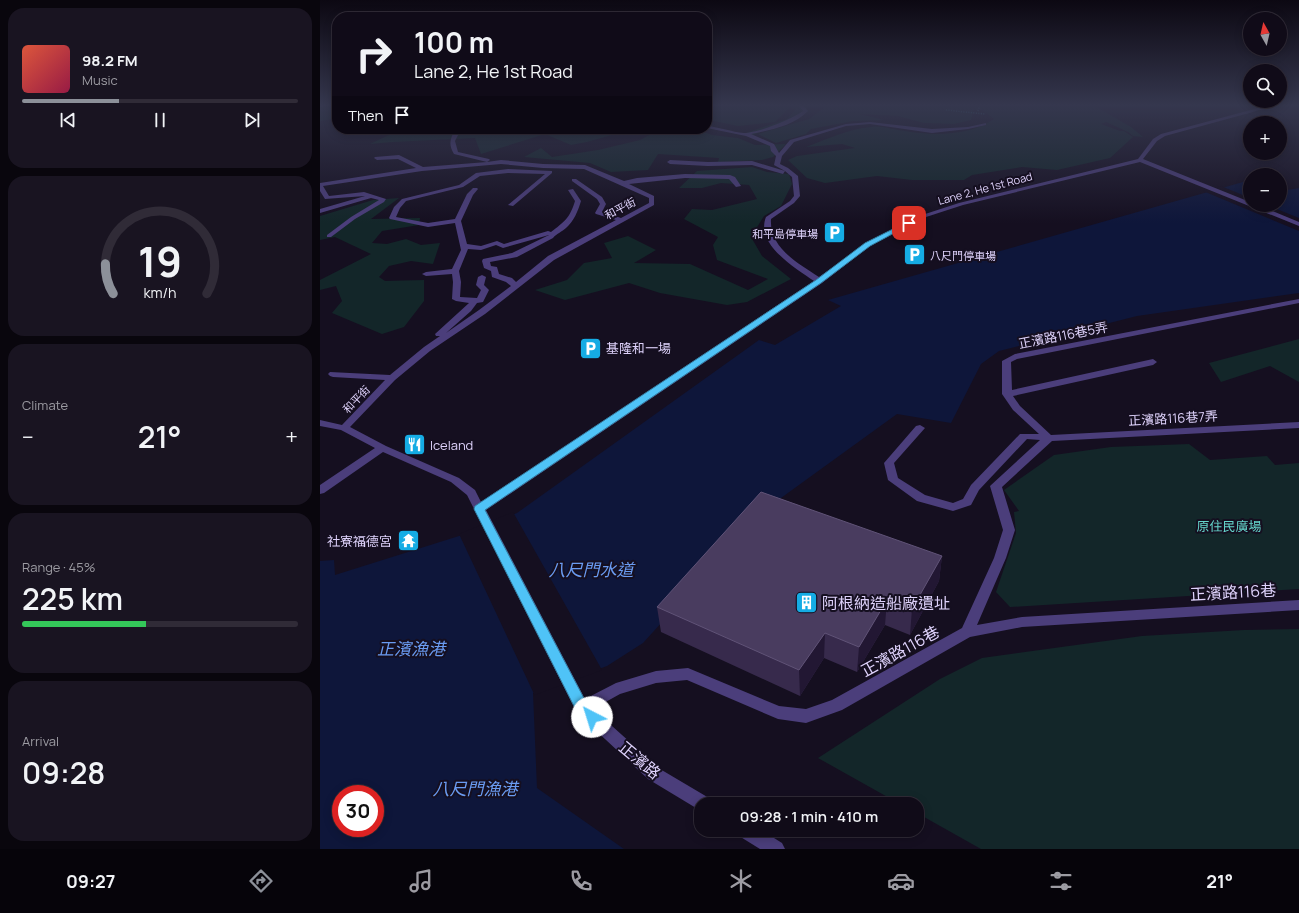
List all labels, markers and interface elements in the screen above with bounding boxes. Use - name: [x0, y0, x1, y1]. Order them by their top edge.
- north arrow: [1243, 12, 1287, 56]
- map controls: [1243, 12, 1287, 212]
- text: 100 m: [414, 23, 494, 61]
- icon: right: [348, 28, 400, 80]
- text: 98.2 FM: [82, 50, 138, 71]
- text: Lane 2, He 1st Road: [414, 59, 573, 83]
- button: search: [1243, 64, 1287, 108]
- text: Music: [82, 71, 118, 89]
- icon: arrive: [391, 104, 413, 126]
- text: Then: [348, 105, 383, 126]
- icon: previous: [57, 109, 79, 131]
- icon: pause: [149, 109, 171, 131]
- icon: next: [241, 109, 263, 131]
- button: +: [1243, 116, 1287, 160]
- street label: Lane 2, He 1st Road: [936, 168, 1034, 208]
- button: −: [1243, 168, 1287, 212]
- street label: 和平街: [602, 194, 638, 222]
- pin: [892, 206, 926, 240]
- icon: arrive: [898, 212, 920, 234]
- parking icon: 和平島停車場: [821, 220, 847, 246]
- place label: 和平島停車場: [752, 226, 818, 241]
- text: 19: [138, 233, 182, 289]
- parking icon: 八尺門停車場: [902, 242, 928, 268]
- place label: 八尺門停車場: [930, 248, 996, 263]
- text: km/h: [143, 283, 177, 302]
- street label: 正濱路116巷5弄: [1017, 318, 1109, 352]
- parking icon: 基隆和一場: [578, 335, 604, 361]
- place label: 基隆和一場: [606, 339, 671, 357]
- street label: 和平街: [339, 382, 373, 416]
- text: Climate: [22, 396, 68, 414]
- street label: 正濱路116巷7弄: [1128, 407, 1218, 429]
- text: 21°: [138, 416, 181, 457]
- text: −: [22, 422, 34, 452]
- text: +: [285, 422, 298, 452]
- restaurant icon: Iceland: [402, 432, 428, 458]
- place label: Iceland: [430, 436, 473, 454]
- park label: 原住民廣場: [1196, 517, 1262, 535]
- temple icon: 社寮福德宮: [395, 528, 421, 554]
- place label: 社寮福德宮: [327, 532, 392, 550]
- text: Range · 45%: [22, 558, 95, 576]
- water label: 八尺門水道: [549, 558, 636, 581]
- text: 225 km: [22, 578, 123, 619]
- street label: 正濱路116巷: [1189, 579, 1277, 605]
- building icon: 阿根納造船廠遺址: [794, 590, 820, 616]
- place label: 阿根納造船廠遺址: [822, 592, 950, 614]
- street label: 正濱路116巷: [857, 620, 943, 682]
- water label: 正濱漁港: [377, 637, 447, 660]
- position arrow: [571, 696, 613, 738]
- text: Arrival: [22, 732, 59, 750]
- street label: 正濱路: [615, 736, 665, 784]
- text: 09:28: [22, 752, 105, 793]
- water label: 八尺門漁港: [433, 777, 519, 800]
- speed limit sign: 30: [332, 785, 384, 837]
- text: 09:28 · 1 min · 410 m: [740, 806, 878, 827]
- icon: directions: [247, 867, 275, 895]
- icon: music: [407, 867, 435, 895]
- icon: phone: [567, 867, 595, 895]
- icon: climate: [727, 867, 755, 895]
- icon: car: [887, 867, 915, 895]
- icon: filters: [1047, 867, 1075, 895]
- text: 09:27: [66, 869, 115, 893]
- text: 21°: [1206, 869, 1233, 893]

